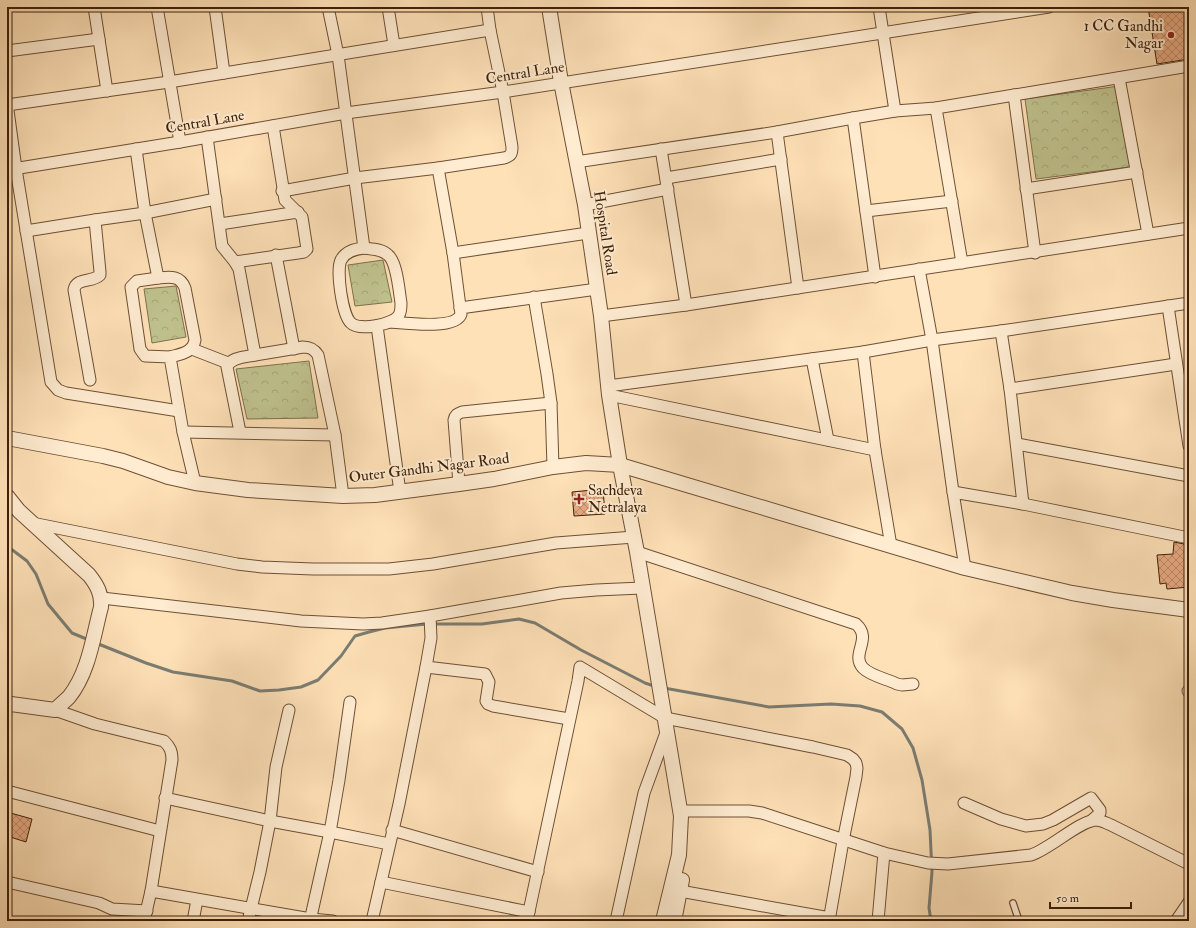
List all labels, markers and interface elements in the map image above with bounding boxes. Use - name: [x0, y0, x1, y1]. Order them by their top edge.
- place label: 1 CC Gandhi Nagar: [1084, 17, 1163, 53]
- marker: 1 CC Gandhi Nagar: [1166, 30, 1176, 40]
- street label: Central Lane: [484, 57, 566, 89]
- street label: Central Lane: [164, 106, 246, 138]
- street label: Hospital Road: [588, 189, 621, 277]
- street label: Outer Gandhi Nagar Road: [348, 449, 511, 487]
- place label: Sachdeva Netralaya: [588, 481, 647, 517]
- marker: Sachdeva Netralaya: [573, 493, 585, 505]
- scale bar: [1050, 884, 1131, 910]
- text: 50 m: [1056, 891, 1080, 906]

